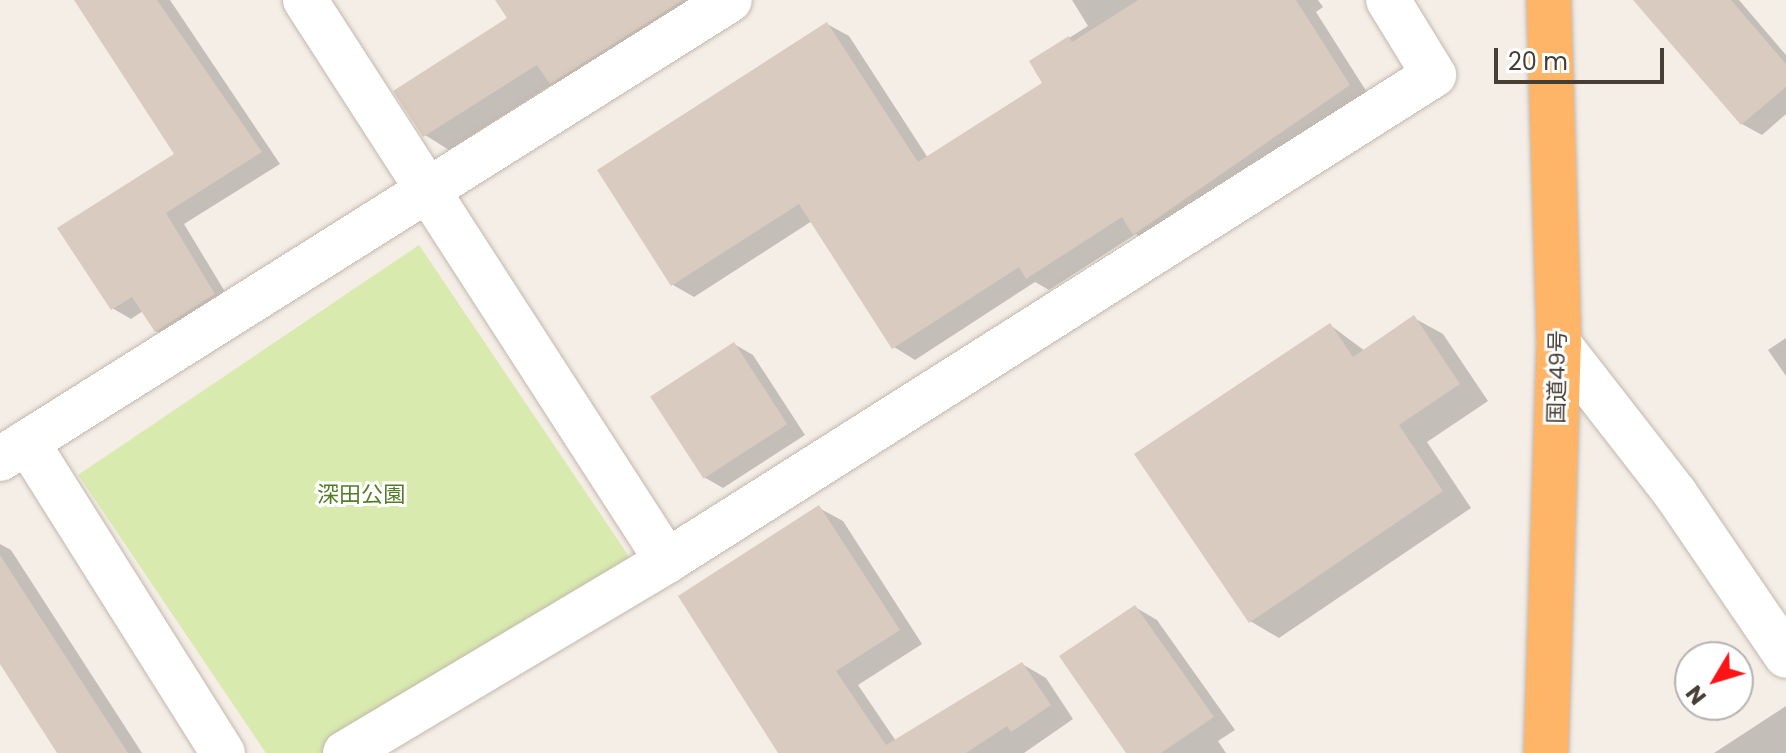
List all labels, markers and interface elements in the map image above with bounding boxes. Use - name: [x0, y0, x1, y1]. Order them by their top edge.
- scale bar: [1498, 32, 1668, 82]
- text: 20 m: [1508, 45, 1568, 78]
- street label: 国道49号: [1543, 330, 1571, 424]
- park label: 深田公園: [317, 482, 405, 508]
- north arrow: [1674, 641, 1754, 721]
- text: N: [1679, 679, 1714, 711]

